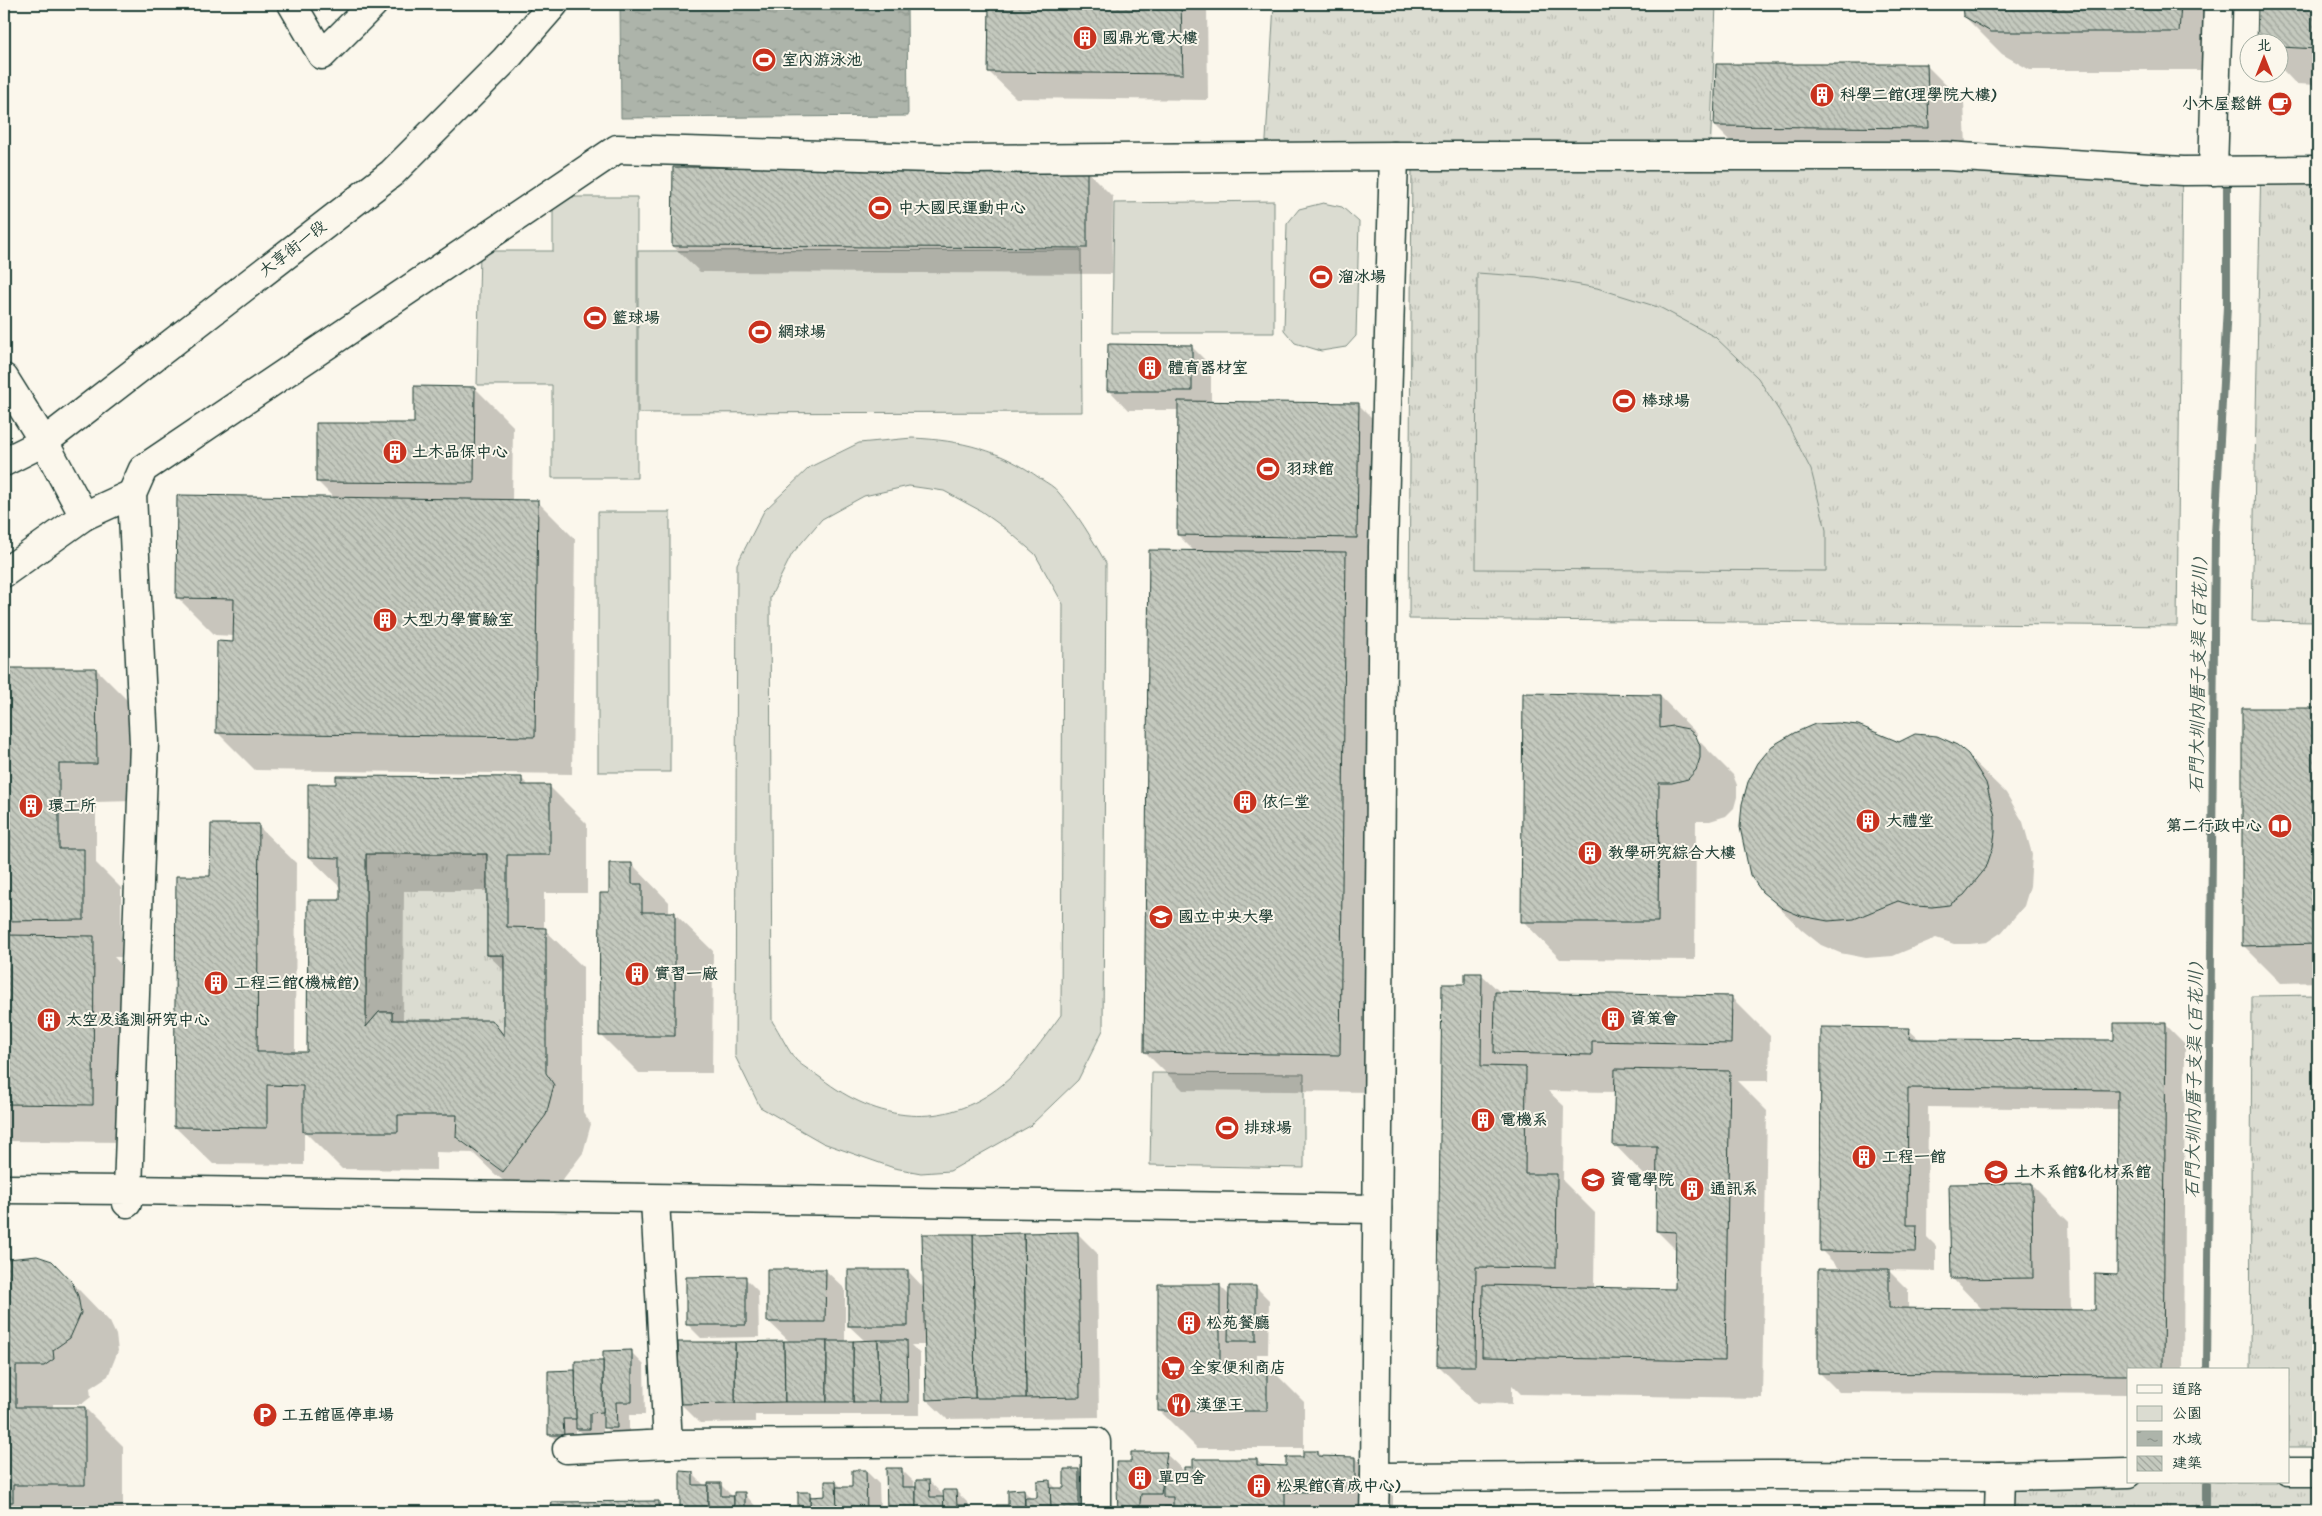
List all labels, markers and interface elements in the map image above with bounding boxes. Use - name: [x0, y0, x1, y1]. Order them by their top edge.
- building icon: 國鼎光電大樓: [1072, 25, 1098, 51]
- place label: 國鼎光電大樓: [1102, 28, 1198, 49]
- north arrow: [2240, 32, 2290, 82]
- text: 北: [2257, 37, 2271, 55]
- sports icon: 室內游泳池: [751, 47, 777, 73]
- place label: 室內游泳池: [782, 50, 862, 71]
- building icon: 科學二館(理學院大樓): [1809, 82, 1835, 108]
- place label: 科學二館(理學院大樓): [1840, 85, 1997, 106]
- cafe icon: 小木屋鬆餅: [2267, 91, 2293, 117]
- place label: 小木屋鬆餅: [2182, 94, 2262, 115]
- sports icon: 中大國民運動中心: [867, 195, 893, 221]
- place label: 中大國民運動中心: [898, 198, 1026, 219]
- street label: 大享街一段: [255, 216, 331, 282]
- sports icon: 溜冰場: [1308, 264, 1334, 290]
- place label: 溜冰場: [1338, 267, 1386, 288]
- sports icon: 籃球場: [582, 305, 608, 331]
- place label: 籃球場: [612, 308, 660, 329]
- sports icon: 網球場: [747, 319, 773, 345]
- place label: 網球場: [778, 322, 826, 343]
- building icon: 體育器材室: [1137, 355, 1163, 381]
- place label: 體育器材室: [1168, 358, 1248, 379]
- sports icon: 棒球場: [1611, 388, 1637, 414]
- place label: 棒球場: [1642, 391, 1690, 412]
- building icon: 土木品保中心: [382, 439, 408, 465]
- place label: 土木品保中心: [412, 442, 508, 463]
- sports icon: 羽球館: [1255, 456, 1281, 482]
- place label: 羽球館: [1286, 459, 1334, 480]
- water label: 石門大圳內厝子支渠 (百花川): [2185, 556, 2213, 794]
- building icon: 大型力學實驗室: [372, 607, 398, 633]
- place label: 大型力學實驗室: [402, 610, 514, 631]
- building icon: 依仁堂: [1232, 789, 1258, 815]
- place label: 依仁堂: [1262, 792, 1310, 813]
- building icon: 環工所: [18, 793, 44, 819]
- place label: 環工所: [48, 796, 96, 817]
- building icon: 大禮堂: [1855, 808, 1881, 834]
- place label: 大禮堂: [1886, 811, 1934, 832]
- library icon: 第二行政中心: [2267, 813, 2293, 839]
- place label: 第二行政中心: [2166, 816, 2262, 837]
- building icon: 教學研究綜合大樓: [1577, 840, 1603, 866]
- place label: 教學研究綜合大樓: [1608, 843, 1736, 864]
- school or university icon: 國立中央大學: [1148, 904, 1174, 930]
- place label: 國立中央大學: [1178, 907, 1274, 928]
- building icon: 實習一廠: [624, 961, 650, 987]
- water label: 石門大圳內厝子支渠 (百花川): [2181, 961, 2209, 1199]
- place label: 實習一廠: [654, 964, 718, 985]
- building icon: 工程三館(機械館): [203, 970, 229, 996]
- place label: 工程三館(機械館): [234, 973, 359, 994]
- building icon: 資策會: [1600, 1006, 1626, 1032]
- building icon: 太空及遙測研究中心: [36, 1007, 62, 1033]
- place label: 資策會: [1630, 1009, 1678, 1030]
- place label: 太空及遙測研究中心: [66, 1010, 210, 1031]
- building icon: 電機系: [1470, 1107, 1496, 1133]
- place label: 電機系: [1500, 1110, 1548, 1131]
- sports icon: 排球場: [1214, 1115, 1240, 1141]
- place label: 排球場: [1244, 1118, 1292, 1139]
- building icon: 工程一館: [1851, 1144, 1877, 1170]
- place label: 工程一館: [1882, 1147, 1946, 1168]
- school or university icon: 土木系館&化材系館: [1983, 1159, 2009, 1185]
- place label: 土木系館&化材系館: [2014, 1162, 2151, 1183]
- school or university icon: 資電學院: [1580, 1167, 1606, 1193]
- place label: 資電學院: [1610, 1170, 1674, 1191]
- building icon: 通訊系: [1679, 1176, 1705, 1202]
- place label: 通訊系: [1710, 1179, 1758, 1200]
- building icon: 松苑餐廳: [1176, 1310, 1202, 1336]
- place label: 松苑餐廳: [1206, 1313, 1270, 1334]
- supermarket icon: 全家便利商店: [1160, 1355, 1186, 1381]
- place label: 全家便利商店: [1190, 1358, 1286, 1379]
- legend: [2127, 1368, 2290, 1484]
- text: 道路: [2172, 1380, 2202, 1400]
- restaurant icon: 漢堡王: [1166, 1392, 1192, 1418]
- place label: 漢堡王: [1196, 1395, 1244, 1416]
- parking icon: 工五館區停車場: [252, 1402, 278, 1428]
- text: 公園: [2172, 1404, 2202, 1424]
- place label: 工五館區停車場: [282, 1405, 394, 1426]
- text: 水域: [2172, 1430, 2202, 1450]
- text: 建築: [2172, 1454, 2202, 1474]
- building icon: 單四舍: [1127, 1465, 1153, 1491]
- place label: 單四舍: [1158, 1468, 1206, 1489]
- building icon: 松果館(育成中心): [1246, 1473, 1272, 1499]
- place label: 松果館(育成中心): [1276, 1476, 1401, 1497]

